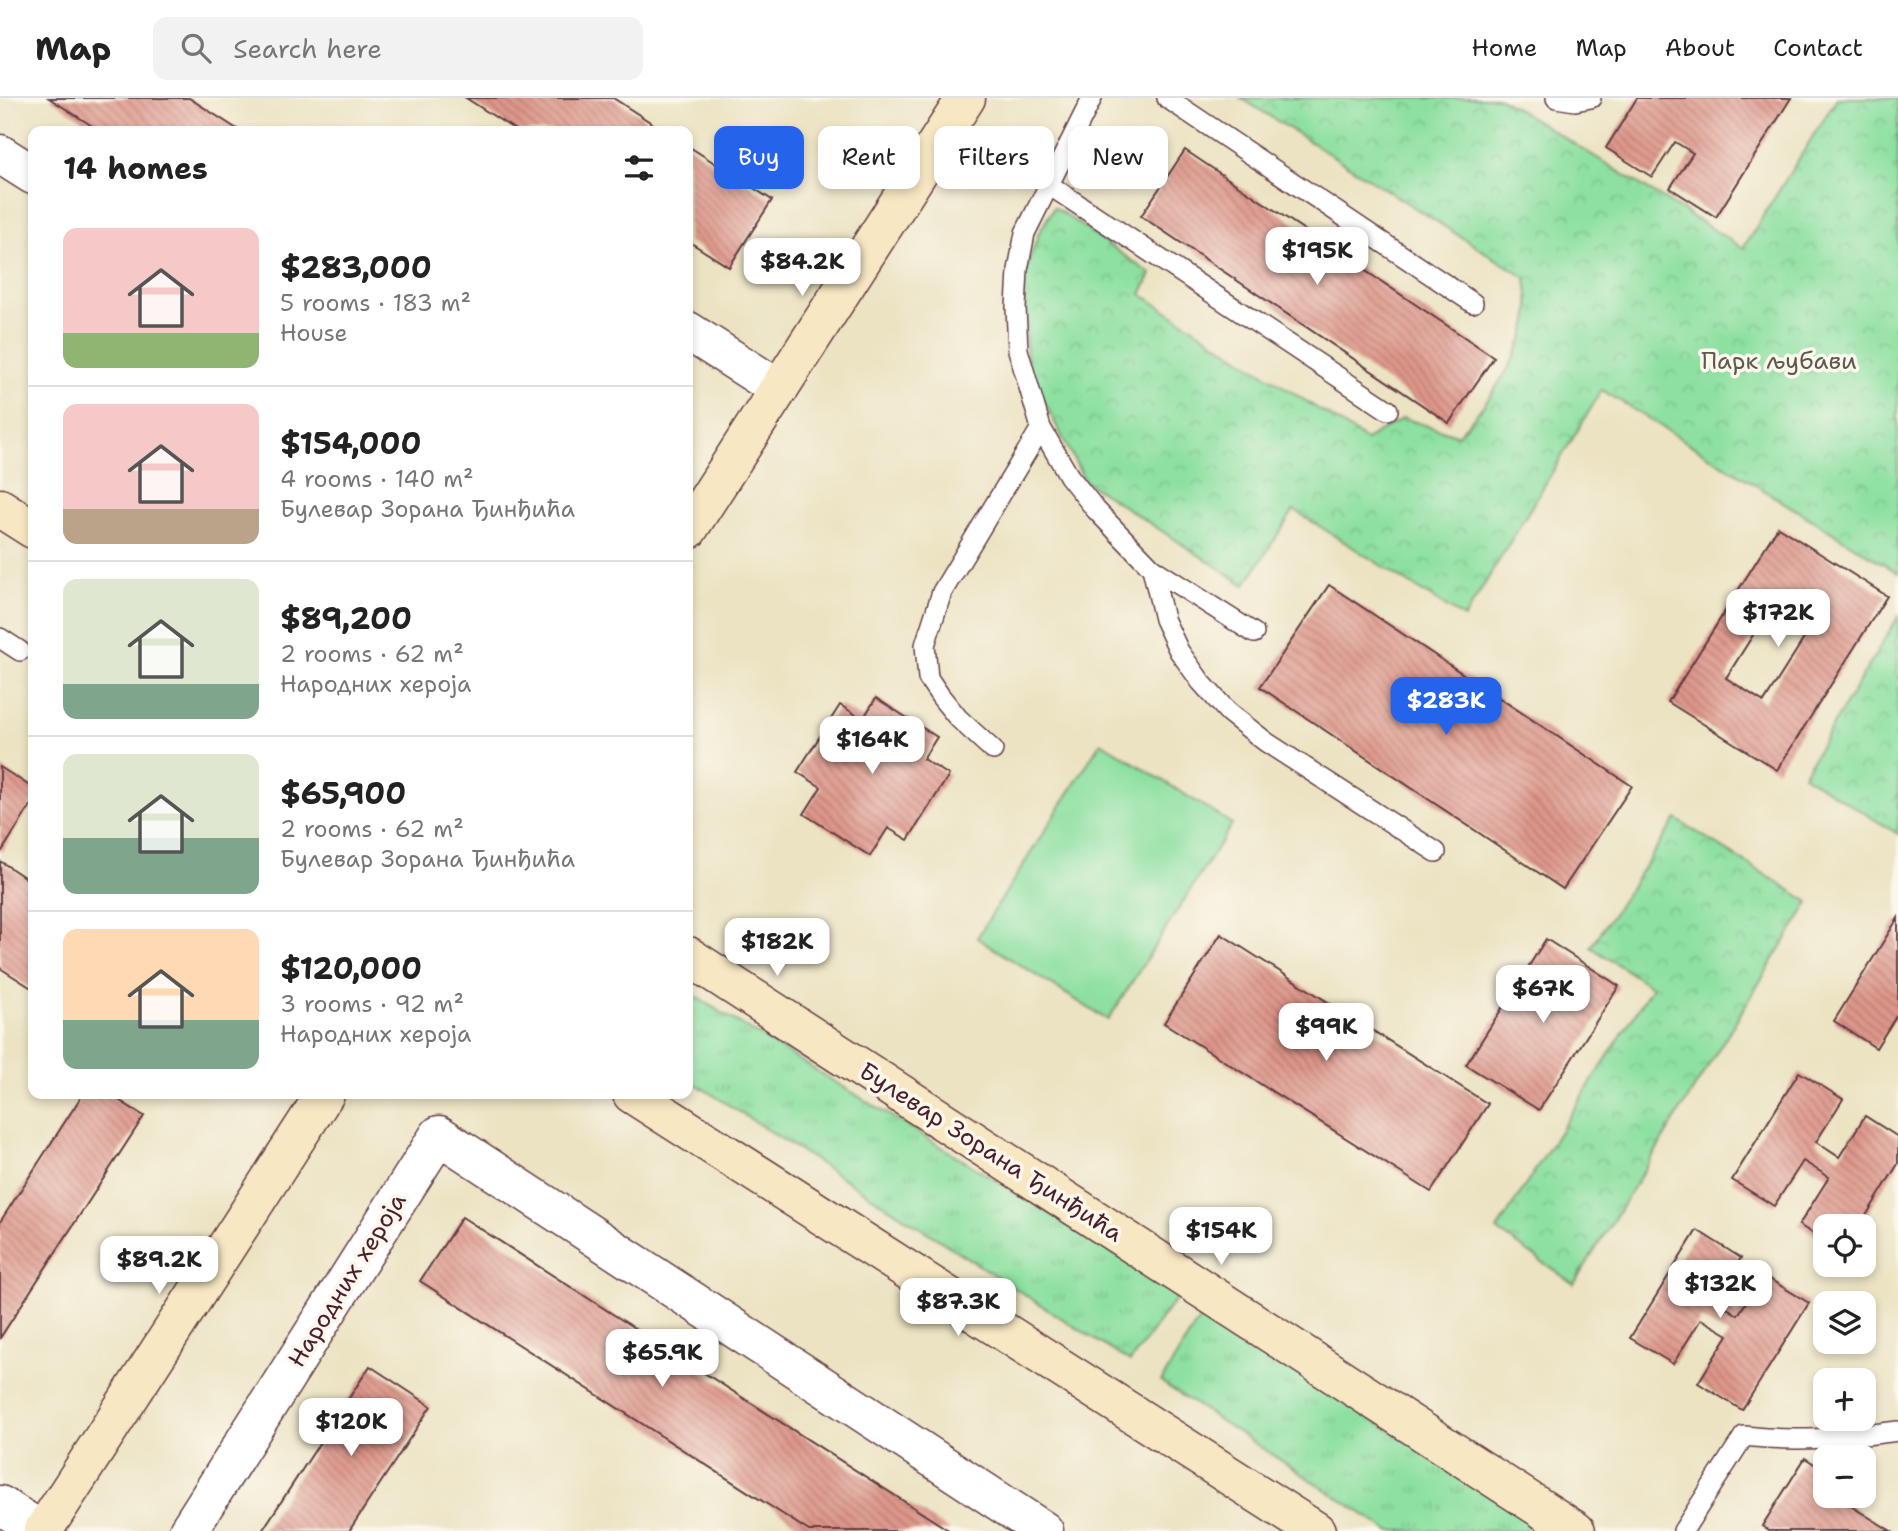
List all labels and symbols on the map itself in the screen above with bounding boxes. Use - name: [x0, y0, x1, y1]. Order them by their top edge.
- pin: $195K: [1268, 228, 1366, 287]
- pin: $84.2K: [745, 238, 859, 298]
- park label: Парк љубави: [1701, 345, 1857, 377]
- pin: $172K: [1729, 589, 1827, 649]
- pin: $283K: [1397, 678, 1495, 737]
- pin: $164K: [823, 716, 921, 776]
- pin: $182K: [728, 918, 826, 978]
- pin: $67K: [1502, 965, 1584, 1025]
- pin: $99K: [1285, 1004, 1367, 1063]
- street label: Булевар Зорана Ђинђића: [853, 1055, 1129, 1249]
- street label: Народних хероја: [281, 1187, 413, 1373]
- pin: $154K: [1172, 1208, 1270, 1267]
- pin: $89.2K: [102, 1236, 216, 1296]
- pin: $132K: [1671, 1260, 1769, 1320]
- pin: $87.3K: [901, 1278, 1015, 1338]
- pin: $65.9K: [605, 1330, 719, 1389]
- pin: $120K: [302, 1398, 400, 1458]

